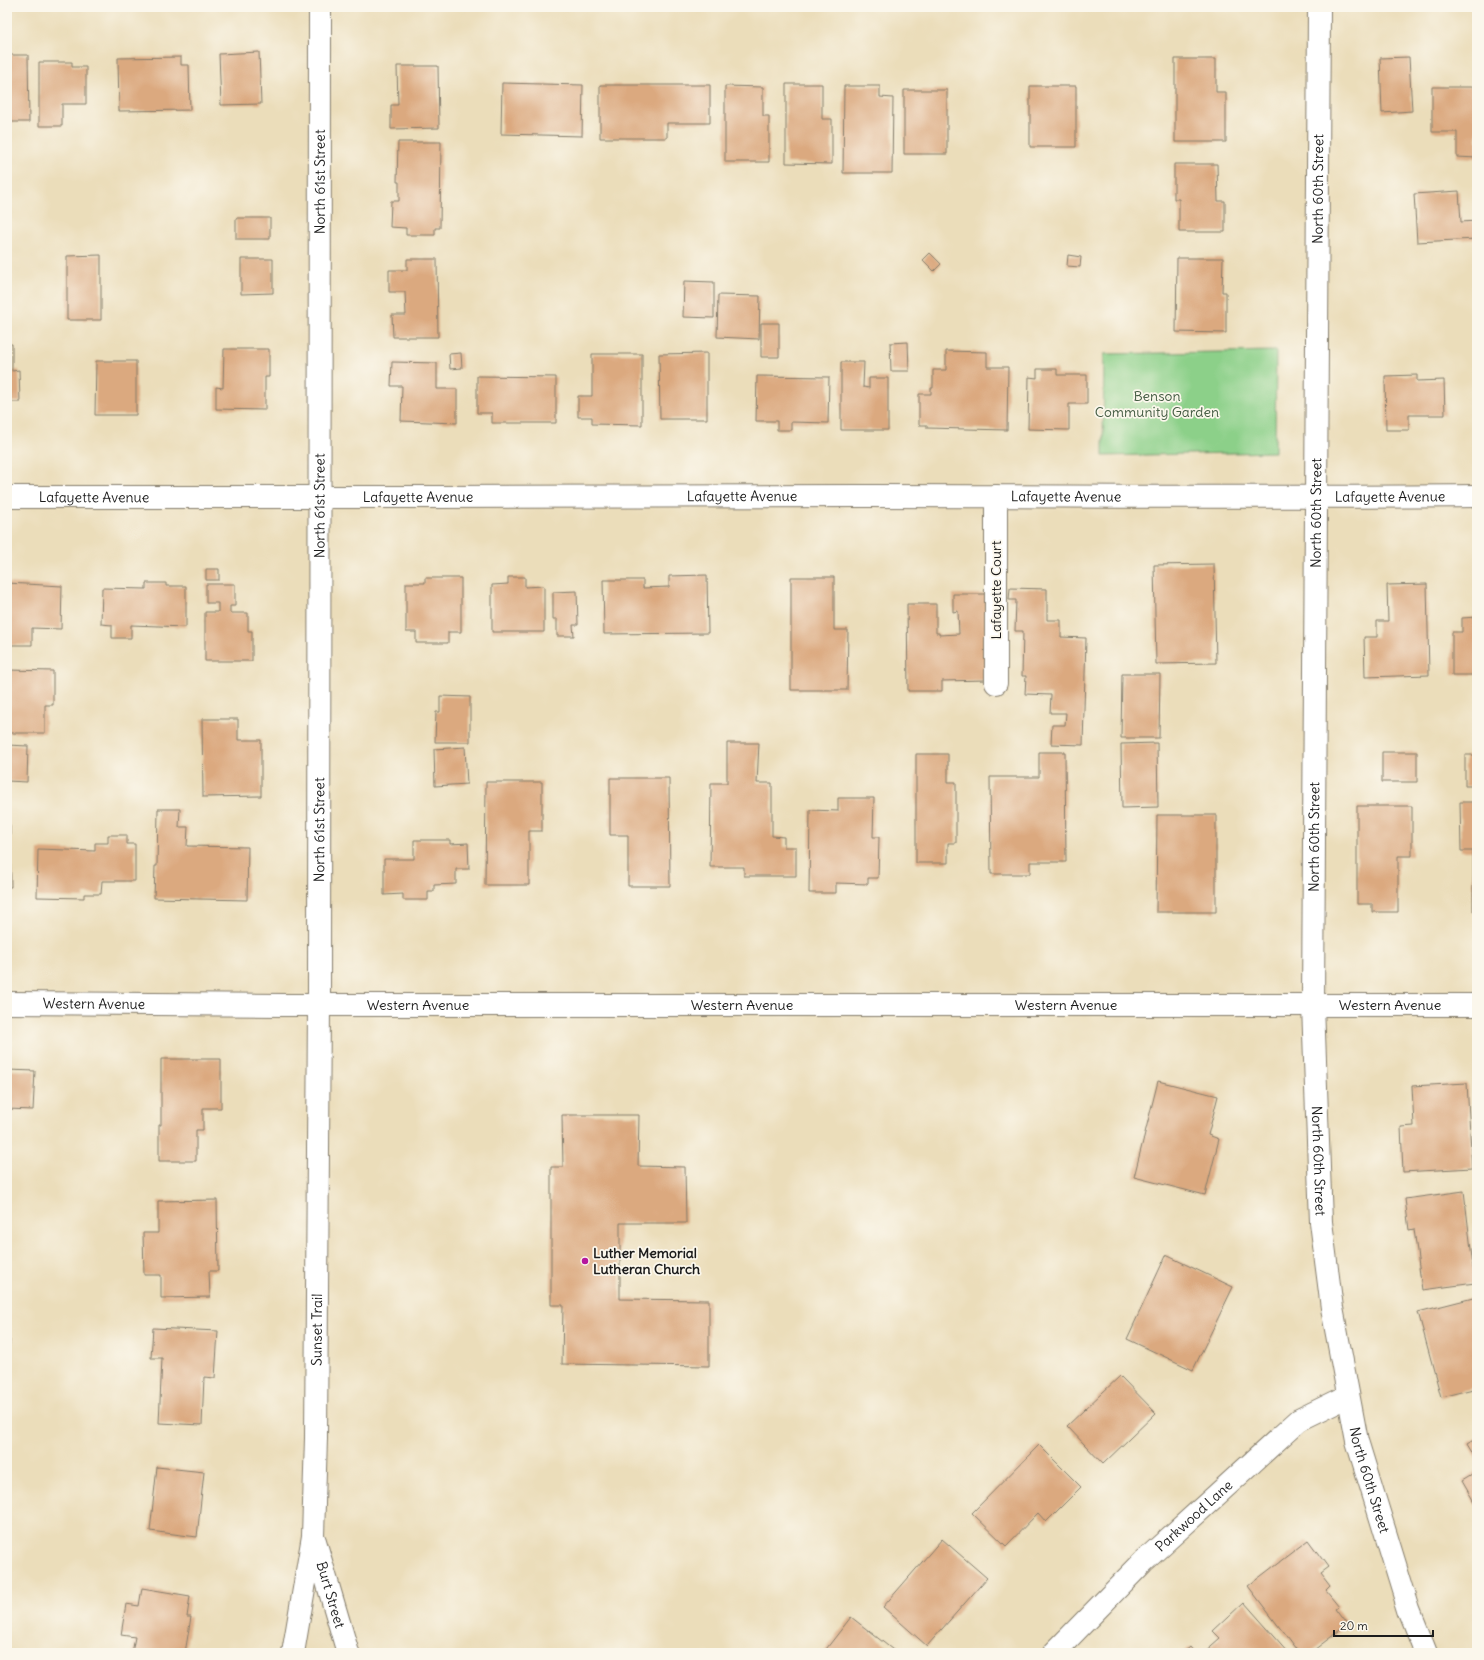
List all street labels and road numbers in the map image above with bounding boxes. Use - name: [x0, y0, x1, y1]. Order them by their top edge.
- street label: North 61st Street: [311, 129, 329, 234]
- street label: North 60th Street: [1309, 134, 1327, 244]
- street label: North 61st Street: [310, 453, 329, 558]
- street label: North 60th Street: [1307, 458, 1325, 568]
- street label: Lafayette Avenue: [687, 487, 797, 505]
- street label: Lafayette Avenue: [1011, 487, 1121, 506]
- street label: Lafayette Avenue: [1335, 487, 1445, 506]
- street label: Lafayette Avenue: [39, 488, 149, 506]
- street label: Lafayette Avenue: [363, 488, 473, 506]
- street label: Lafayette Court: [987, 540, 1005, 640]
- street label: North 61st Street: [310, 777, 328, 882]
- street label: North 60th Street: [1305, 782, 1323, 892]
- street label: Western Avenue: [43, 994, 145, 1013]
- street label: Western Avenue: [367, 996, 469, 1014]
- street label: Western Avenue: [691, 996, 793, 1014]
- street label: Western Avenue: [1015, 996, 1117, 1014]
- street label: Western Avenue: [1339, 996, 1441, 1014]
- street label: North 60th Street: [1308, 1106, 1330, 1217]
- street label: Sunset Trail: [307, 1294, 326, 1366]
- street label: North 60th Street: [1346, 1425, 1394, 1536]
- street label: Parkwood Lane: [1151, 1476, 1236, 1556]
- street label: Burt Street: [313, 1559, 349, 1630]

